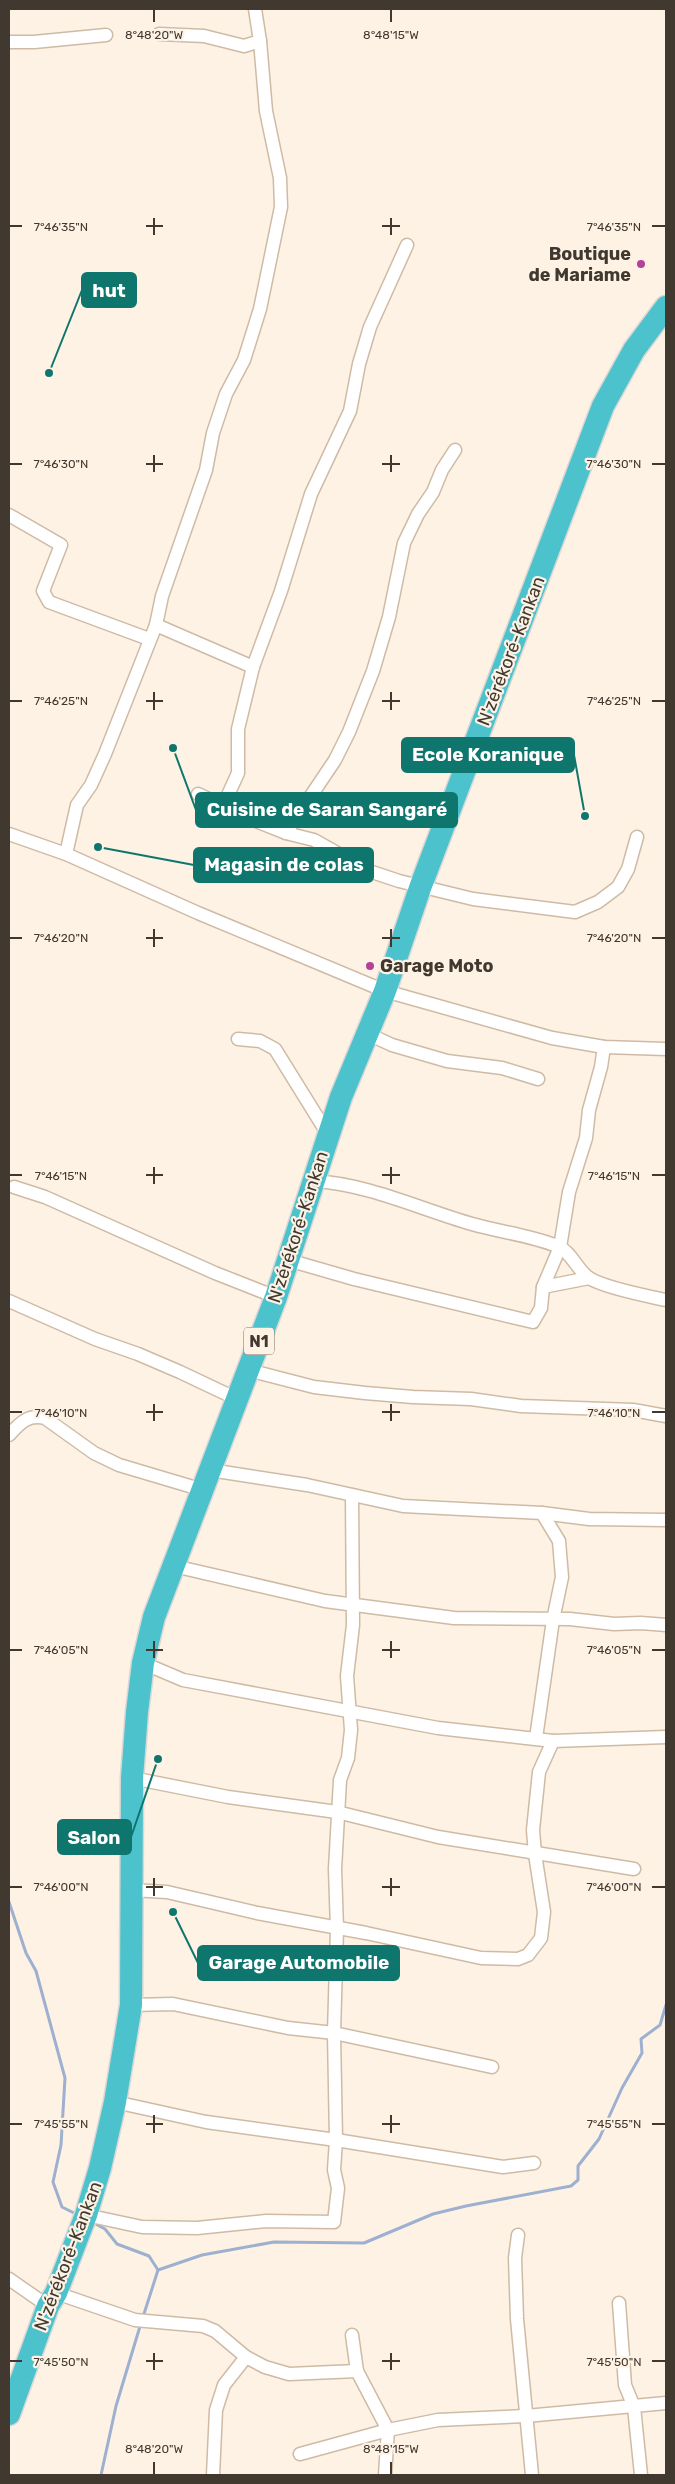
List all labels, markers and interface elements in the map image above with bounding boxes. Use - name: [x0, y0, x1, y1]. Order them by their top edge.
- text: 8°48'20"W: [125, 28, 184, 42]
- text: 8°48'15"W: [363, 28, 419, 42]
- text: 7°46'35"N: [34, 220, 88, 234]
- text: 7°46'35"N: [587, 220, 641, 234]
- place label: Boutique de Mariame: [528, 243, 631, 286]
- marker: Boutique de Mariame: [635, 258, 647, 270]
- callout: hut: [82, 273, 136, 307]
- text: hut: [92, 279, 126, 302]
- text: 7°46'30"N: [34, 457, 88, 471]
- text: 7°46'30"N: [587, 457, 641, 471]
- street label: N'zérékoré-Kankan: [472, 573, 550, 729]
- text: 7°46'25"N: [34, 694, 88, 708]
- text: 7°46'25"N: [587, 694, 641, 708]
- callout: Ecole Koranique: [402, 738, 574, 772]
- text: Ecole Koranique: [412, 743, 564, 766]
- callout: Cuisine de Saran Sangaré: [196, 793, 457, 827]
- text: Cuisine de Saran Sangaré: [207, 798, 447, 821]
- callout: Magasin de colas: [194, 848, 373, 882]
- text: Magasin de colas: [204, 853, 364, 876]
- text: 7°46'20"N: [34, 931, 88, 945]
- text: 7°46'20"N: [587, 931, 641, 945]
- place label: Garage Moto: [380, 955, 493, 977]
- marker: Garage Moto: [364, 960, 376, 972]
- street label: N'zérékoré-Kankan: [263, 1148, 333, 1306]
- text: 7°46'15"N: [35, 1169, 87, 1183]
- text: 7°46'15"N: [588, 1169, 640, 1183]
- road number: N1: [244, 1328, 274, 1354]
- text: 7°46'10"N: [35, 1406, 87, 1420]
- text: 7°46'10"N: [588, 1406, 640, 1420]
- text: 7°46'05"N: [34, 1643, 88, 1657]
- text: 7°46'05"N: [587, 1643, 641, 1657]
- callout: Salon: [58, 1820, 131, 1854]
- text: Salon: [67, 1826, 121, 1849]
- text: 7°46'00"N: [33, 1880, 89, 1894]
- text: 7°46'00"N: [586, 1880, 642, 1894]
- callout: Garage Automobile: [198, 1946, 399, 1980]
- text: Garage Automobile: [209, 1951, 389, 1974]
- text: 7°45'55"N: [34, 2117, 88, 2131]
- text: 7°45'55"N: [587, 2117, 641, 2131]
- street label: N'zérékoré-Kankan: [29, 2178, 107, 2334]
- text: 7°45'50"N: [33, 2355, 89, 2369]
- text: 7°45'50"N: [586, 2355, 642, 2369]
- text: 8°48'20"W: [125, 2442, 184, 2456]
- text: 8°48'15"W: [363, 2442, 419, 2456]

